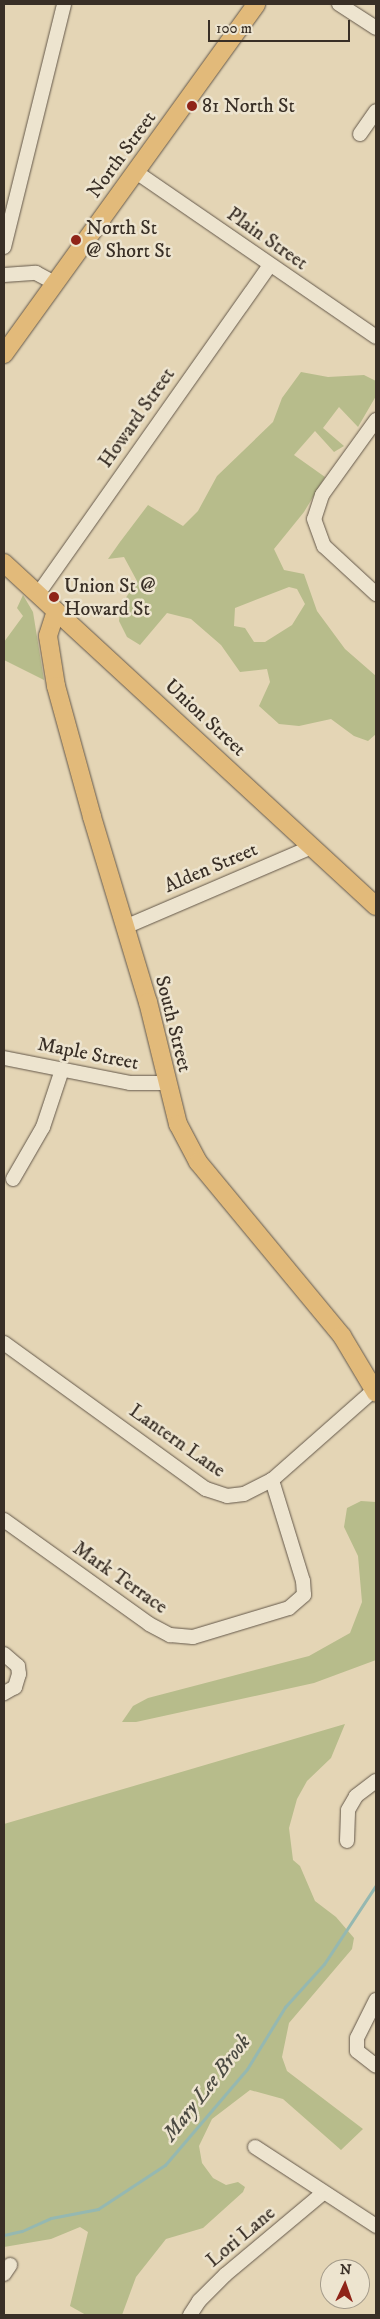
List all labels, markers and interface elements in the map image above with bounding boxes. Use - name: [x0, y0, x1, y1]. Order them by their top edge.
- scale bar: [210, 10, 352, 42]
- text: 100 m: [216, 19, 252, 38]
- place label: 81 North St: [202, 94, 295, 118]
- marker: 81 North St: [186, 100, 198, 112]
- street label: North Street: [82, 107, 162, 203]
- street label: Plain Street: [222, 202, 312, 276]
- place label: North St @ Short St: [86, 216, 171, 263]
- marker: North St @ Short St: [70, 234, 82, 246]
- street label: Howard Street: [94, 363, 180, 473]
- place label: Union St @ Howard St: [64, 574, 155, 621]
- marker: Union St @ Howard St: [48, 591, 60, 603]
- street label: Union Street: [159, 674, 251, 762]
- street label: Alden Street: [161, 838, 261, 898]
- street label: South Street: [149, 973, 197, 1075]
- street label: Maple Street: [35, 1032, 141, 1076]
- street label: Lantern Lane: [124, 1399, 230, 1483]
- street label: Mark Terrace: [68, 1537, 172, 1619]
- water label: Mary Lee Brook: [158, 2030, 256, 2146]
- street label: Lori Lane: [202, 2201, 280, 2273]
- north arrow: [320, 2259, 370, 2309]
- text: N: [340, 2261, 352, 2279]

